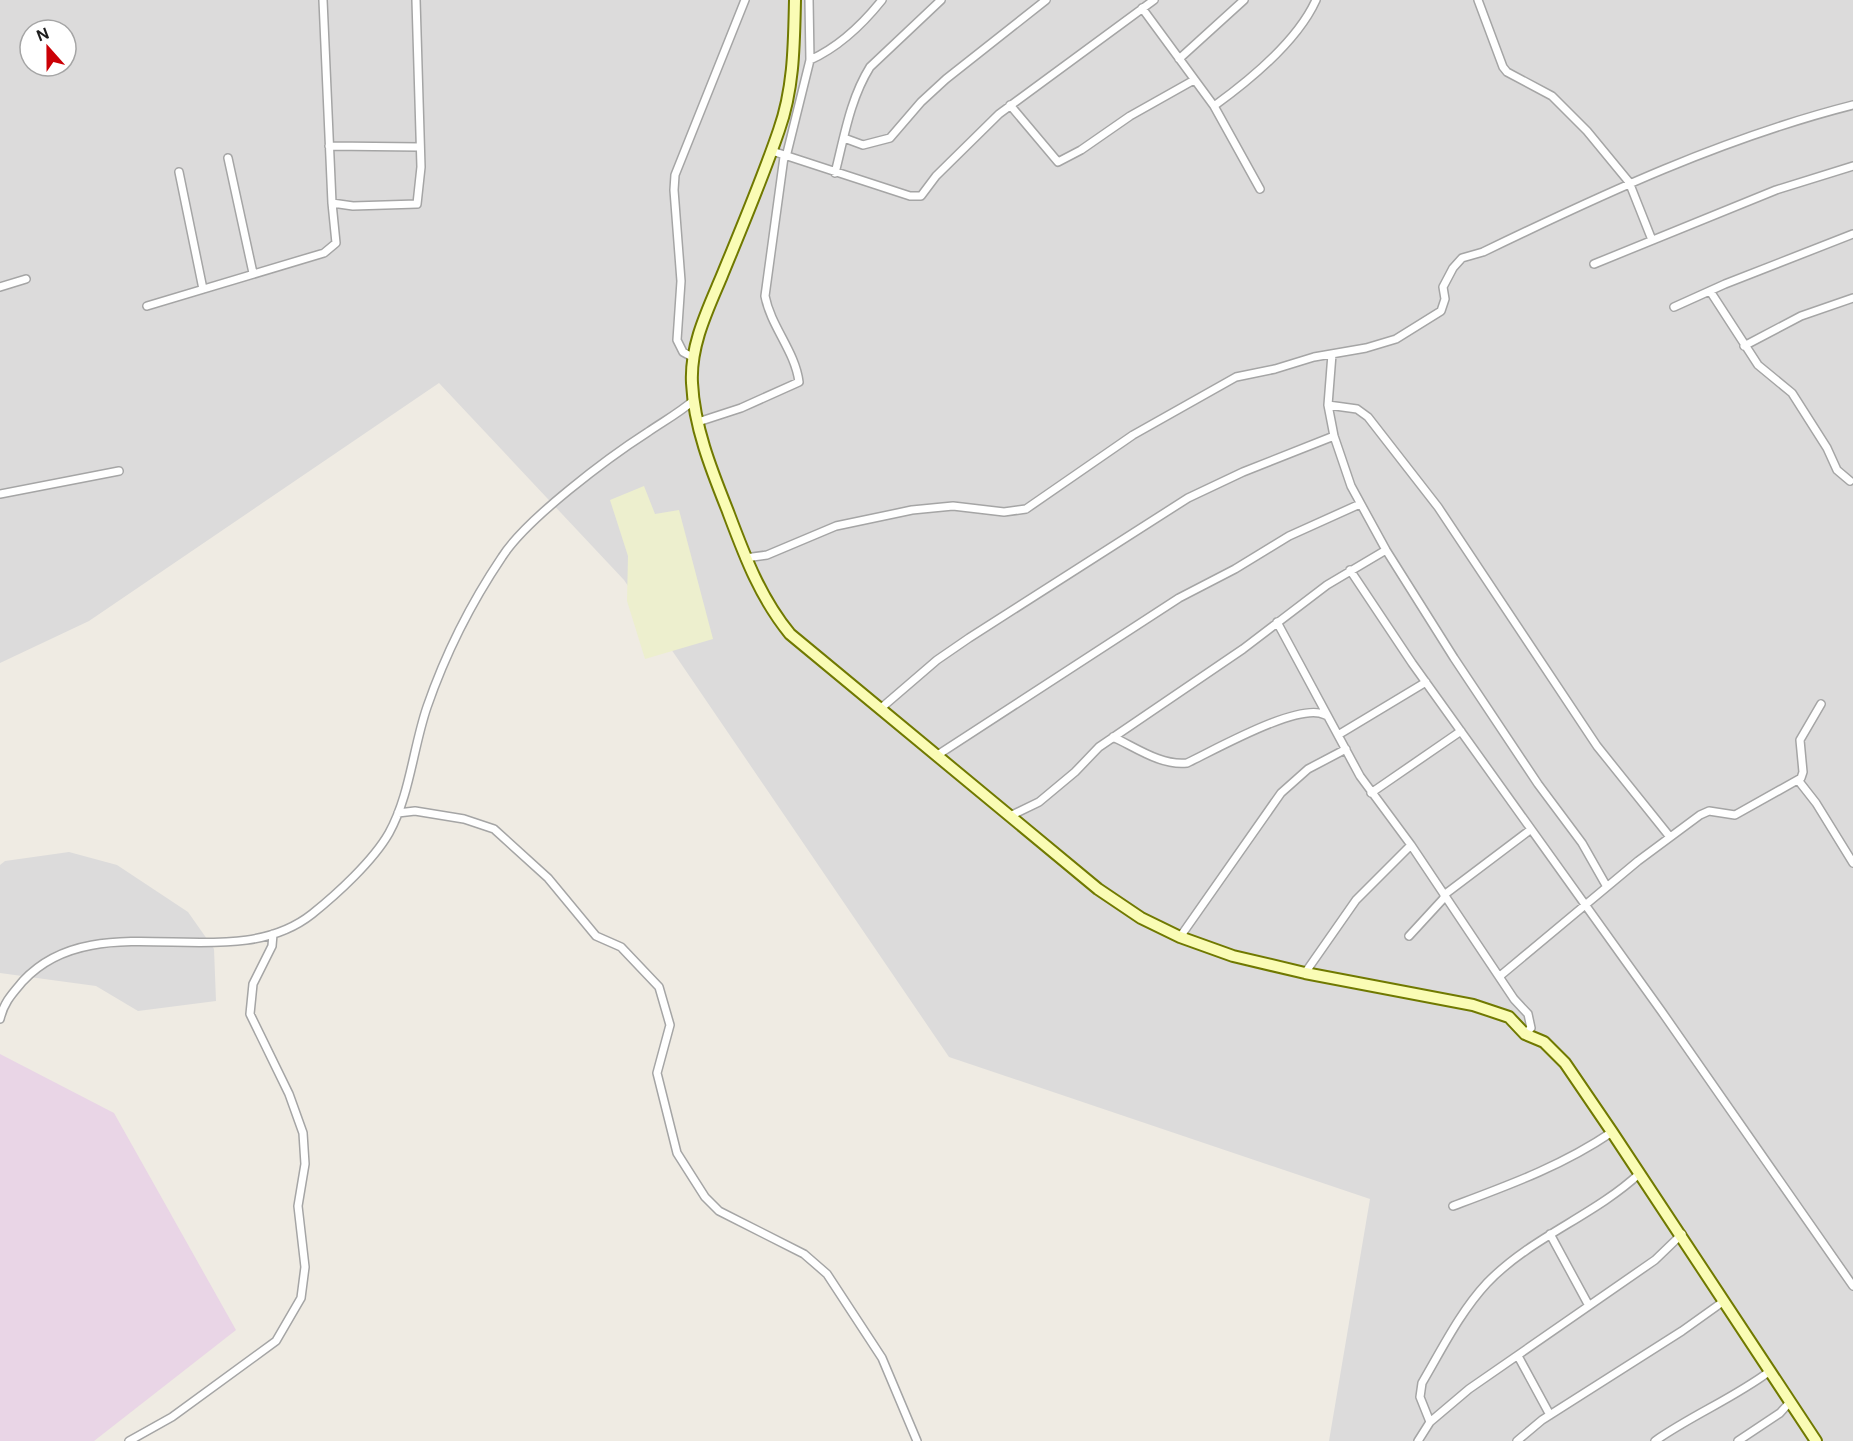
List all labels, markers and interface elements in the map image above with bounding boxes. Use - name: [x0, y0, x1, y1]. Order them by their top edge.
- north arrow: [18, 18, 78, 78]
- text: N: [34, 23, 52, 46]

